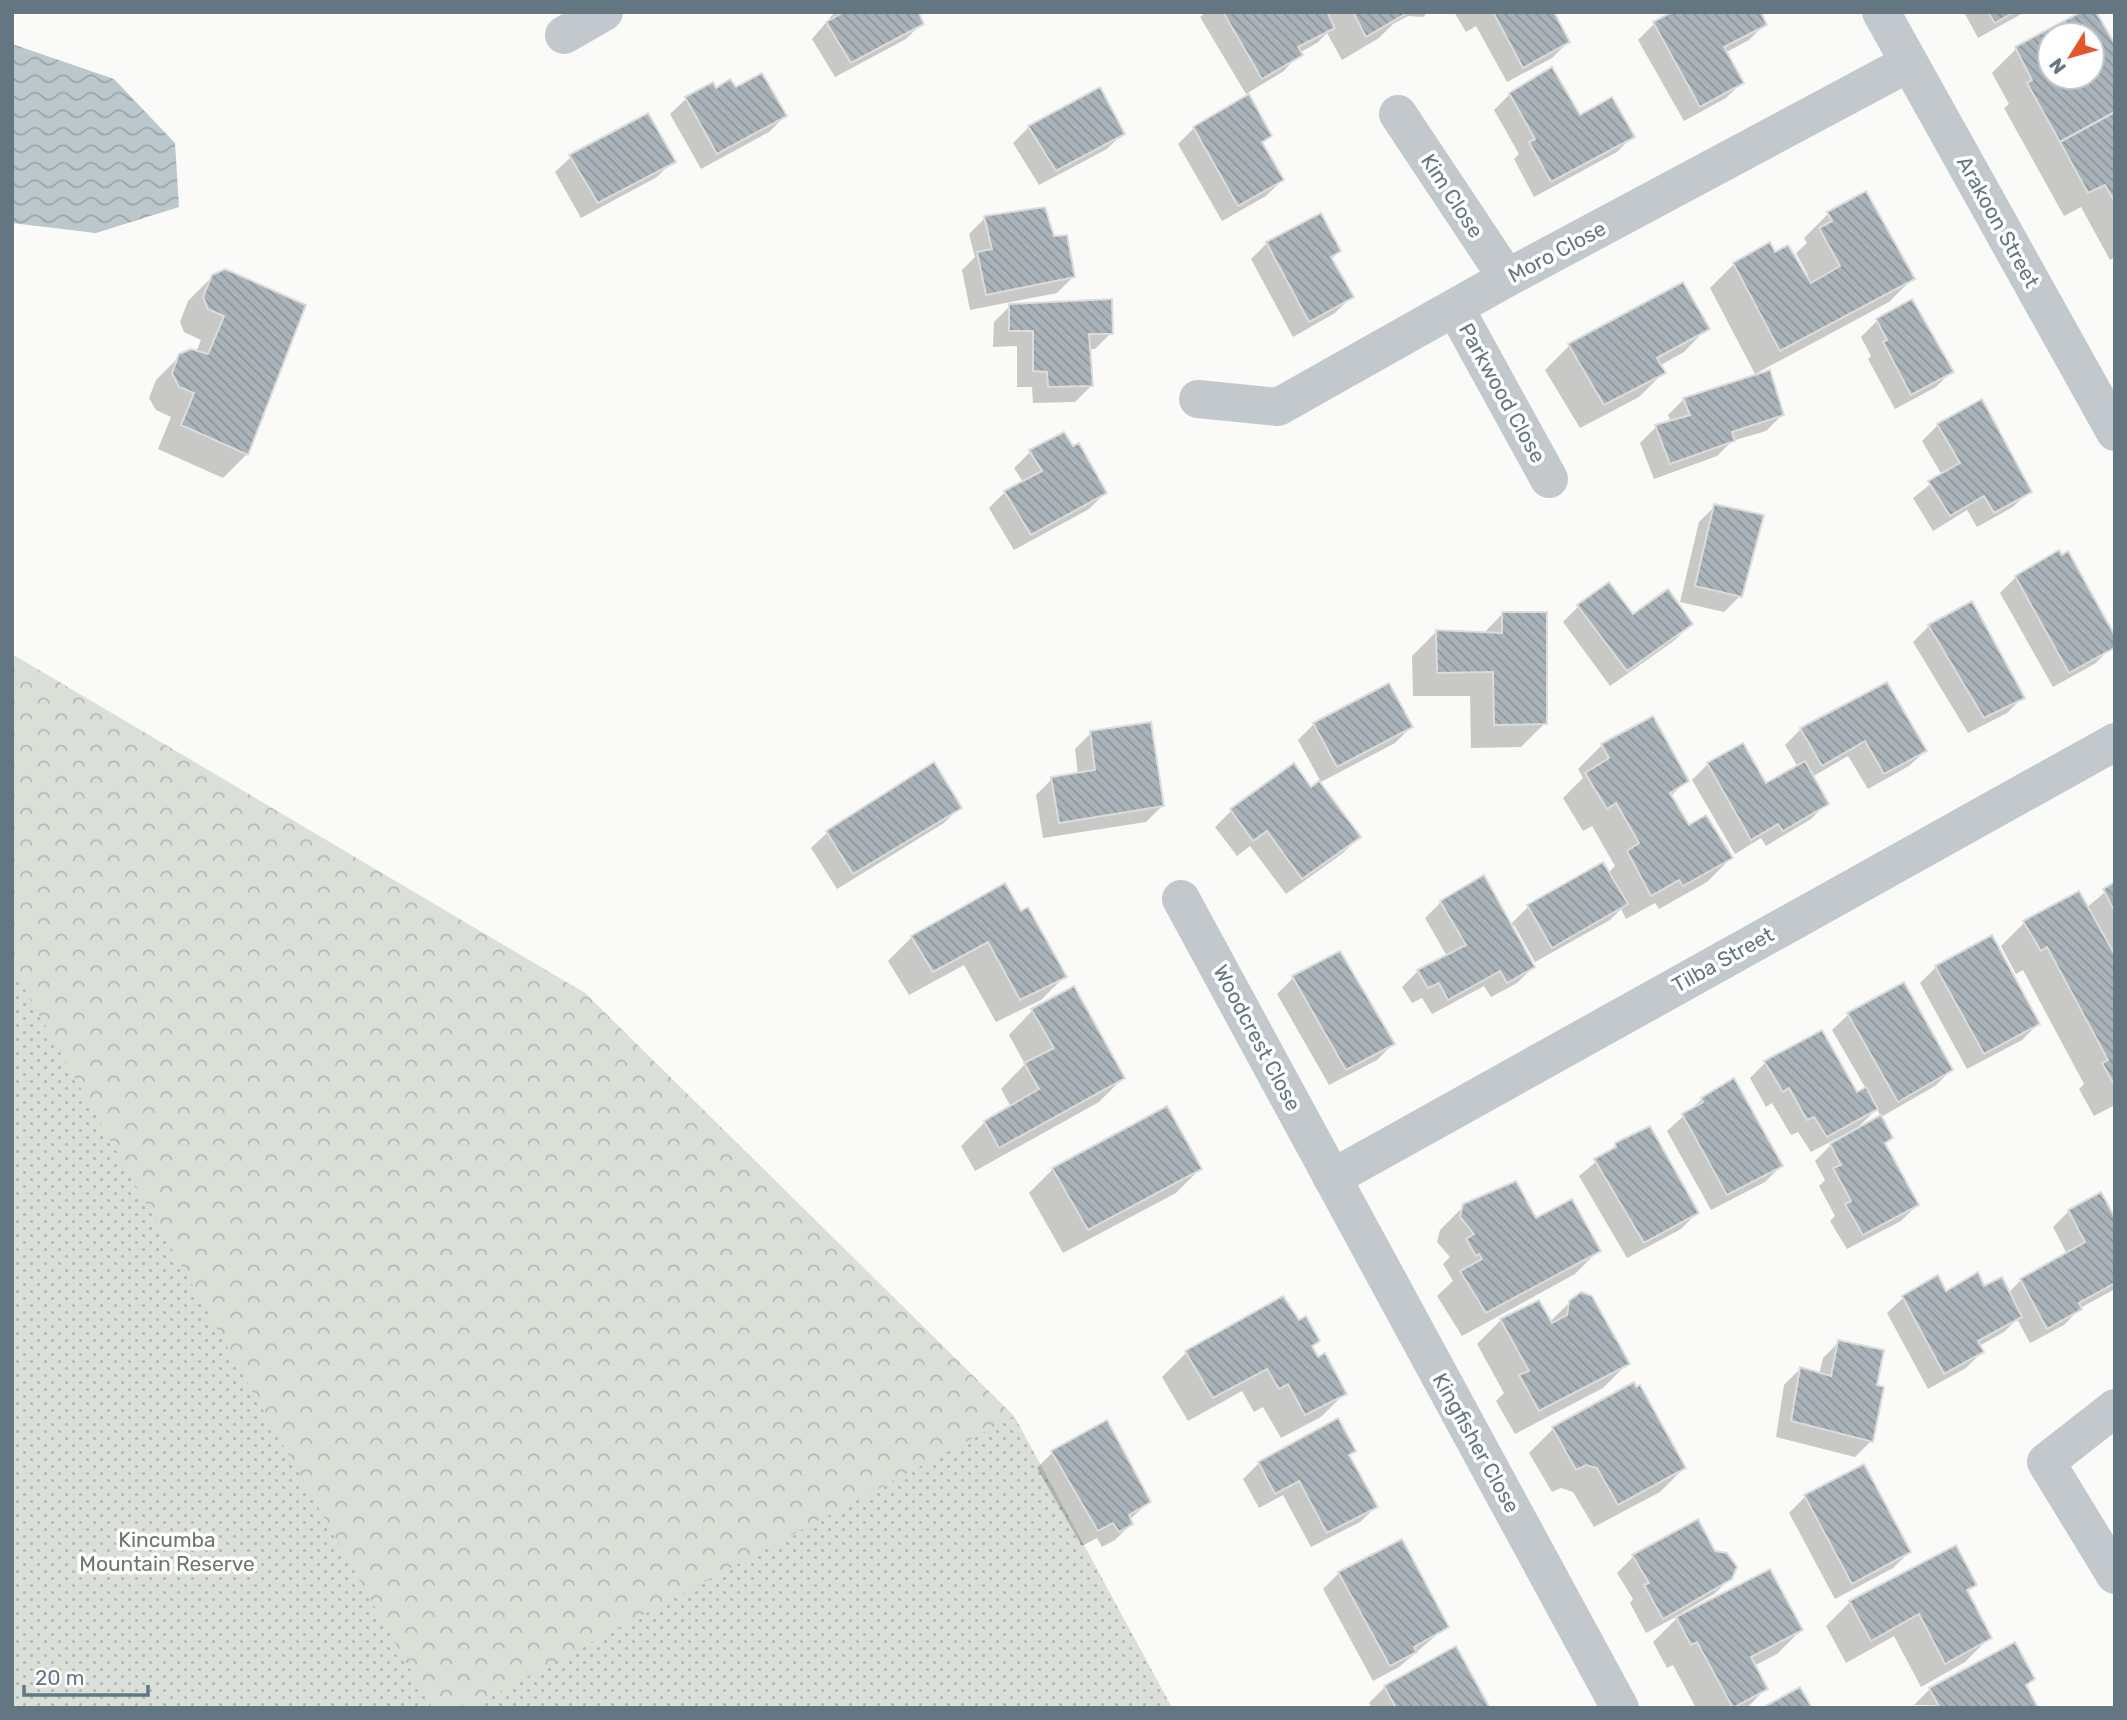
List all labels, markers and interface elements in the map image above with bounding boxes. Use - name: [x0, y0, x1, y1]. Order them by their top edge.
- north arrow: [2036, 21, 2106, 91]
- text: N: [2045, 54, 2071, 78]
- street label: Kim Close: [1416, 149, 1489, 242]
- street label: Arakoon Street: [1952, 152, 2045, 292]
- street label: Moro Close: [1504, 215, 1610, 288]
- street label: Parkwood Close: [1454, 319, 1551, 467]
- street label: Tilba Street: [1668, 921, 1778, 998]
- street label: Woodcrest Close: [1208, 960, 1306, 1115]
- street label: Kingfisher Close: [1428, 1368, 1525, 1517]
- park label: Kincumba Mountain Reserve: [79, 1527, 255, 1576]
- scale bar: [24, 1654, 149, 1698]
- text: 20 m: [35, 1665, 84, 1690]

